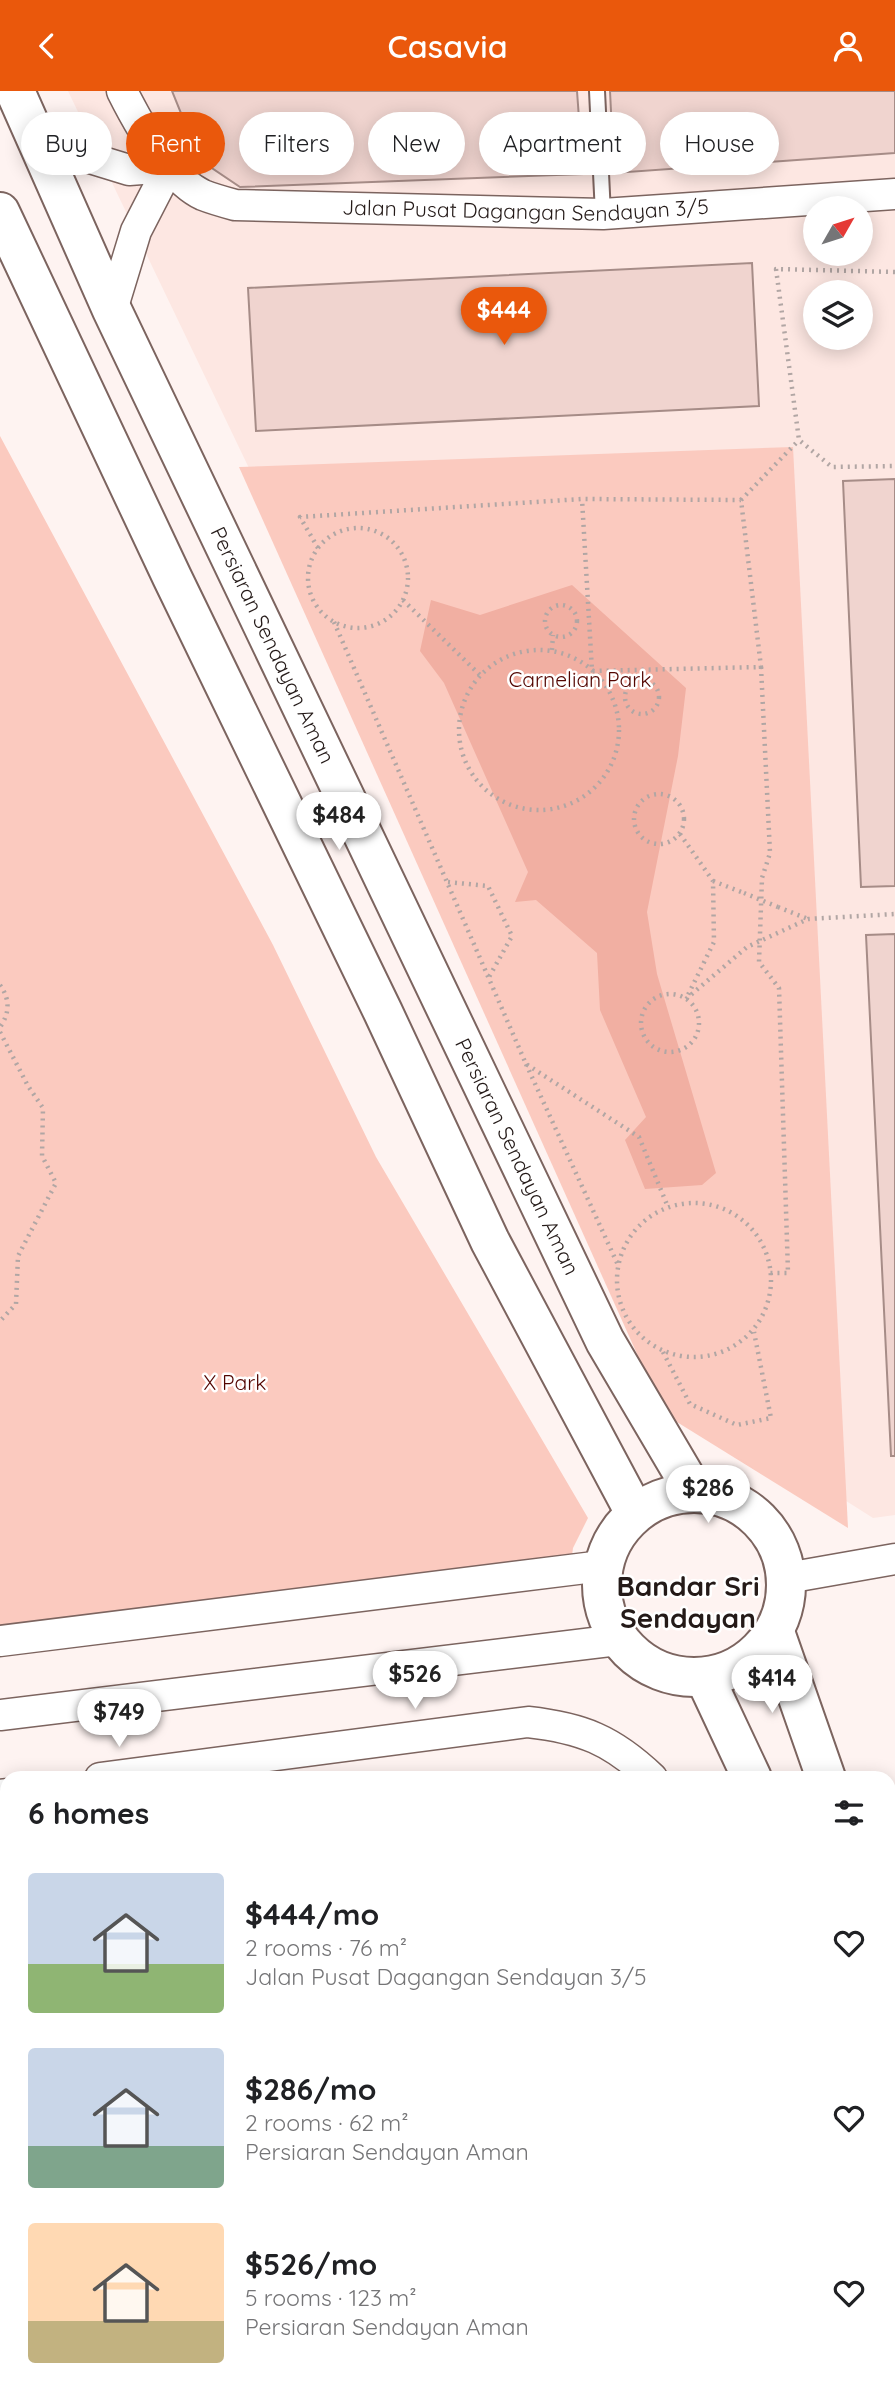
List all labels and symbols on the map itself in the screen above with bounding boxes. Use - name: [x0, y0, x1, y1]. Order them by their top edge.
- street label: Jalan Pusat Dagangan Sendayan 3/5: [342, 193, 710, 226]
- north arrow: [803, 196, 873, 266]
- pin: $444: [463, 287, 545, 347]
- street label: Persiaran Sendayan Aman: [205, 522, 341, 767]
- park label: Carnelian Park: [509, 666, 651, 692]
- pin: $484: [298, 793, 380, 852]
- street label: Persiaran Sendayan Aman: [450, 1034, 585, 1279]
- park label: X Park: [204, 1369, 266, 1395]
- pin: $286: [667, 1465, 749, 1525]
- district label: Bandar Sri Sendayan: [616, 1568, 760, 1635]
- pin: $526: [374, 1651, 456, 1711]
- pin: $414: [731, 1655, 813, 1715]
- pin: $749: [78, 1689, 160, 1749]

